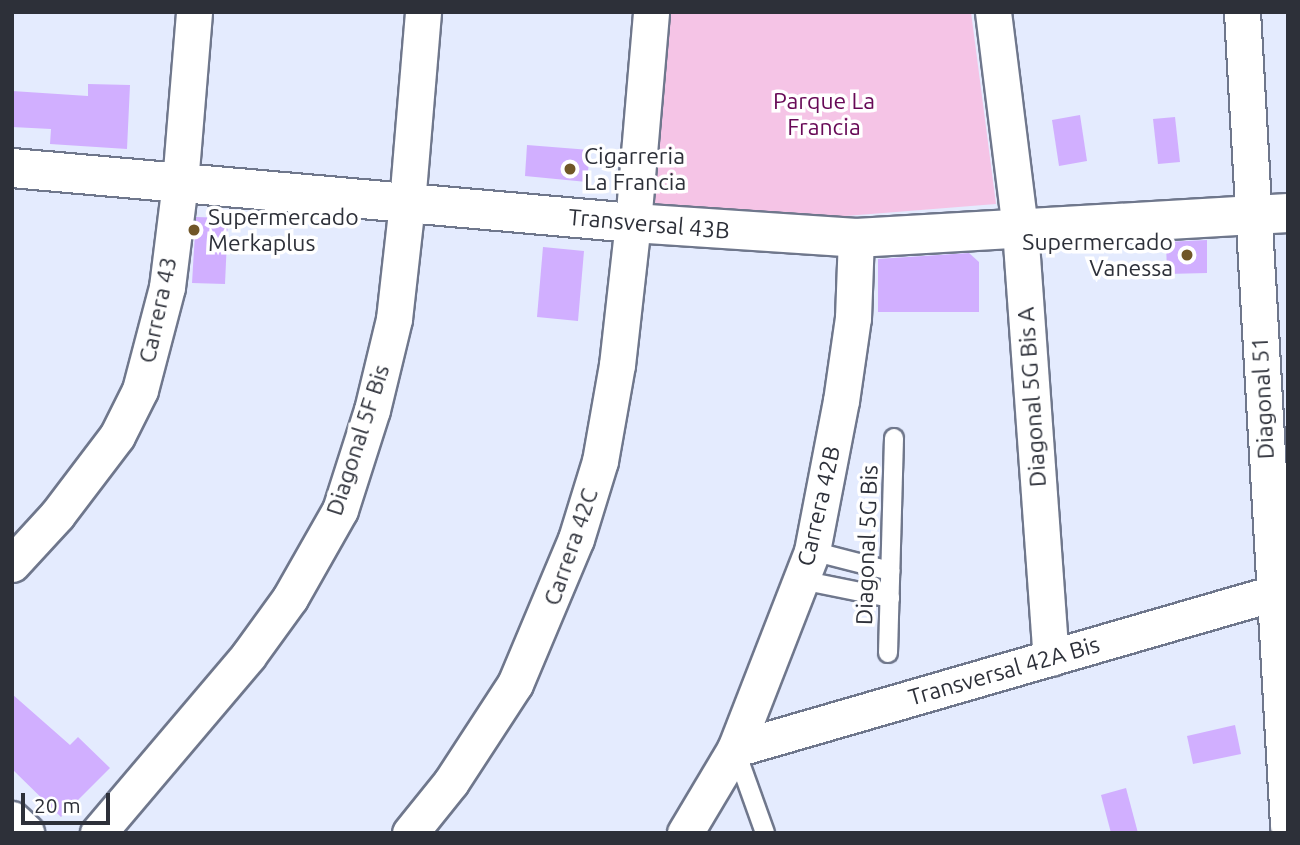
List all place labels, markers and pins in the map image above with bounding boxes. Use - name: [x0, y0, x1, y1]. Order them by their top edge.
- place label: Cigarreria La Francia: [584, 142, 686, 196]
- marker: Cigarreria La Francia: [562, 161, 578, 177]
- place label: Supermercado Merkaplus: [208, 203, 359, 257]
- marker: Supermercado Merkaplus: [186, 222, 202, 238]
- place label: Supermercado Vanessa: [1022, 228, 1173, 282]
- marker: Supermercado Vanessa: [1179, 247, 1195, 263]

